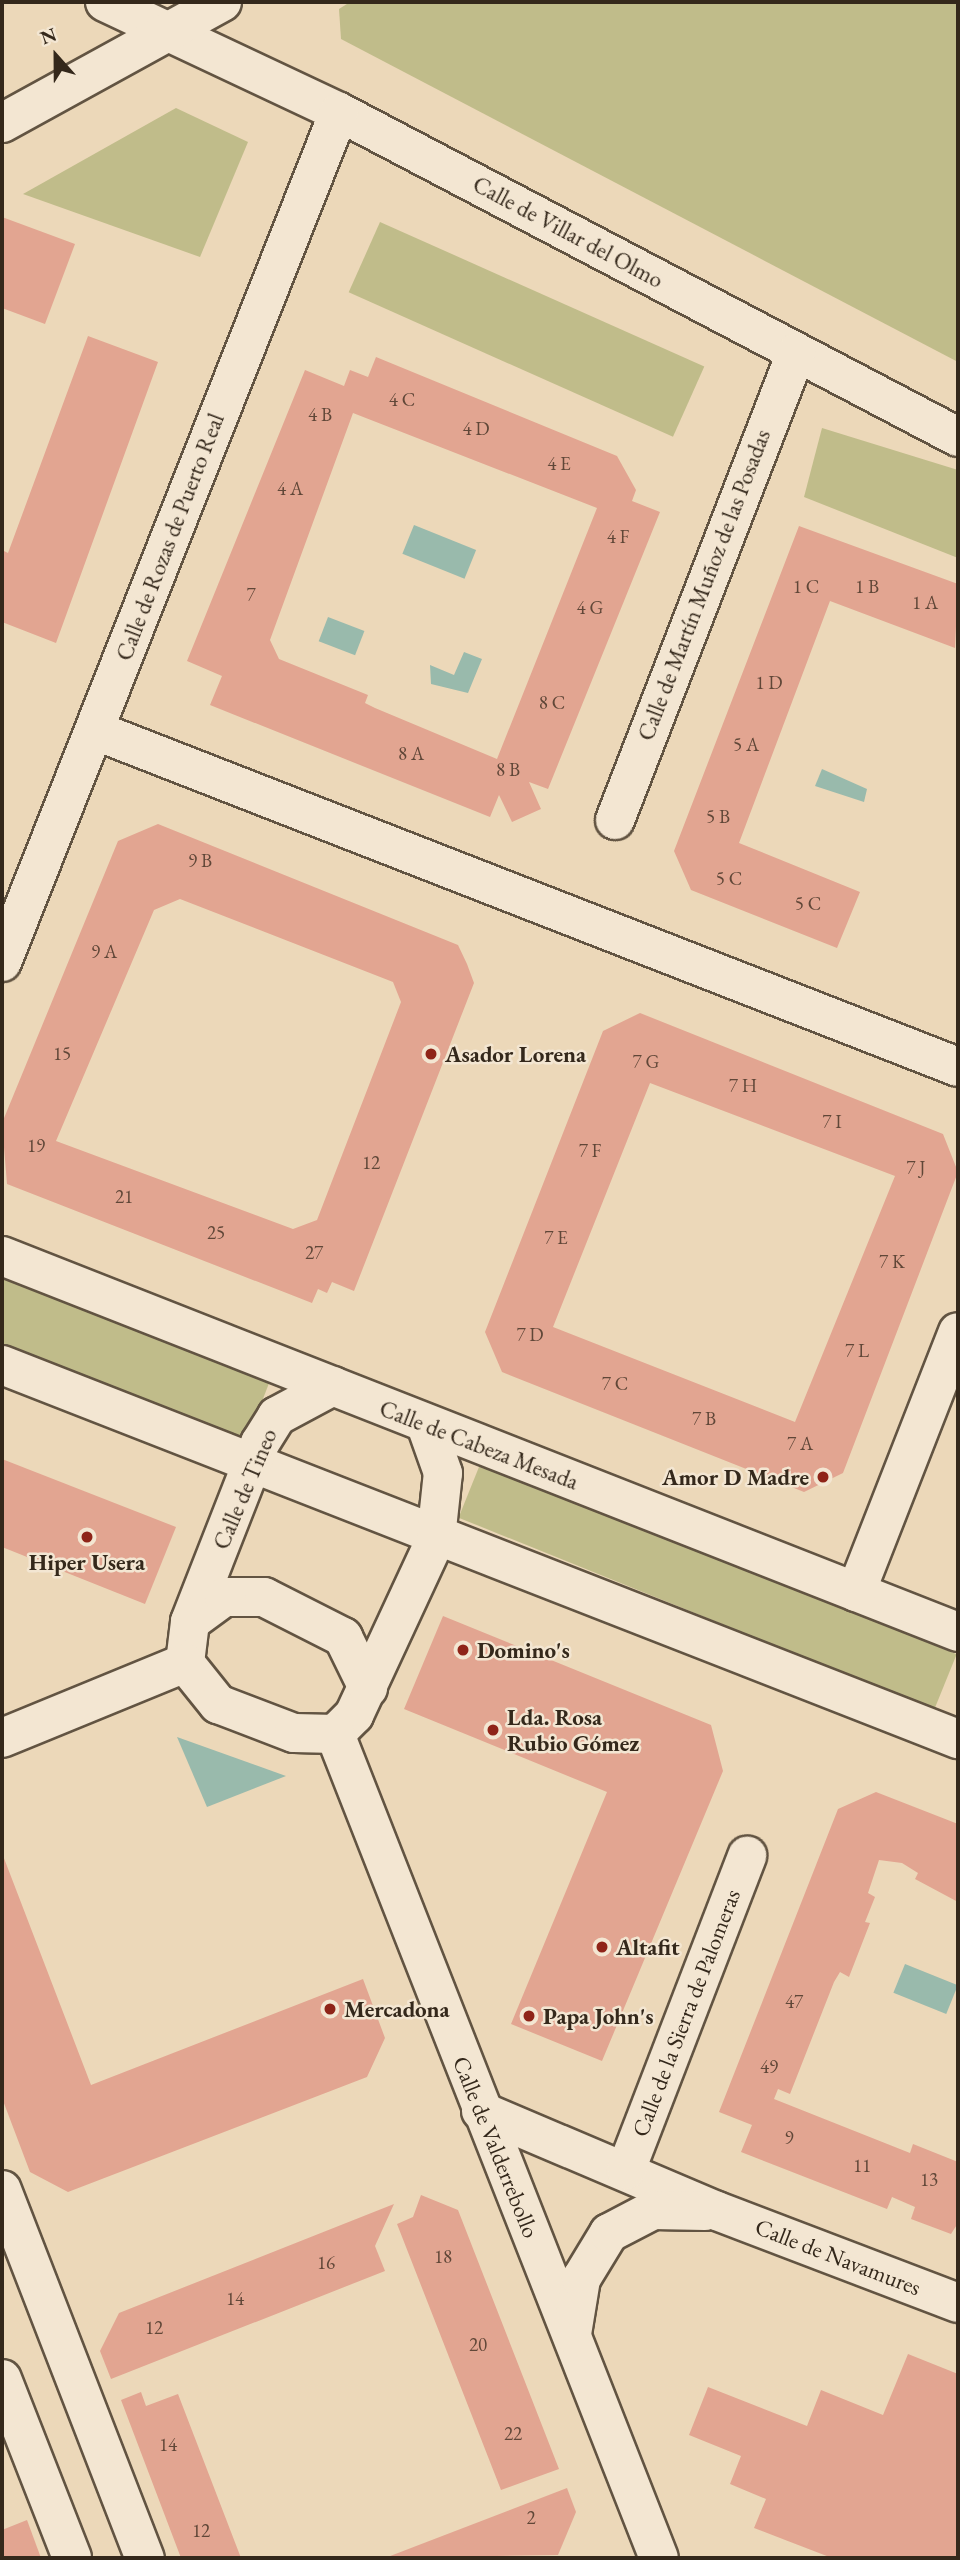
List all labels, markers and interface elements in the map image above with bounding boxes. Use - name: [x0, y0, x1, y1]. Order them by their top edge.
- north arrow: [21, 21, 91, 91]
- text: N: [37, 22, 60, 50]
- street label: Calle de Villar del Olmo: [468, 170, 668, 294]
- house number: 4 C: [389, 389, 415, 411]
- house number: 4 B: [308, 404, 332, 426]
- street label: Calle de Rozas de Puerto Real: [110, 409, 230, 665]
- house number: 4 D: [462, 418, 490, 440]
- street label: Calle de Martín Muñoz de las Posadas: [632, 426, 776, 744]
- house number: 4 E: [547, 453, 571, 475]
- house number: 4 A: [277, 478, 303, 500]
- house number: 4 F: [607, 526, 629, 548]
- house number: 1 C: [793, 576, 819, 598]
- house number: 1 B: [855, 576, 879, 598]
- house number: 7: [246, 584, 256, 606]
- house number: 1 A: [912, 592, 938, 614]
- house number: 4 G: [577, 597, 603, 619]
- house number: 1 D: [755, 672, 783, 694]
- house number: 8 C: [539, 692, 565, 714]
- house number: 5 A: [733, 734, 759, 756]
- house number: 8 A: [398, 743, 424, 765]
- house number: 8 B: [496, 759, 520, 781]
- house number: 5 B: [706, 806, 730, 828]
- house number: 9 B: [188, 850, 212, 872]
- house number: 5 C: [716, 868, 742, 890]
- house number: 5 C: [795, 893, 821, 915]
- house number: 9 A: [91, 941, 117, 963]
- place label: Asador Lorena: [445, 1040, 586, 1068]
- house number: 15: [53, 1043, 71, 1065]
- marker: Asador Lorena: [423, 1046, 439, 1062]
- house number: 7 G: [633, 1051, 659, 1073]
- house number: 7 H: [729, 1075, 757, 1097]
- house number: 7 I: [822, 1111, 842, 1133]
- house number: 19: [27, 1135, 45, 1157]
- house number: 7 F: [579, 1140, 601, 1162]
- house number: 12: [362, 1152, 380, 1174]
- house number: 7 J: [906, 1157, 926, 1179]
- house number: 21: [115, 1186, 133, 1208]
- house number: 25: [207, 1222, 225, 1244]
- house number: 7 E: [544, 1227, 568, 1249]
- house number: 27: [305, 1242, 323, 1264]
- house number: 7 K: [879, 1251, 905, 1273]
- house number: 7 D: [516, 1324, 544, 1346]
- house number: 7 L: [845, 1340, 869, 1362]
- house number: 7 C: [602, 1373, 628, 1395]
- street label: Calle de Cabeza Mesada: [376, 1394, 582, 1496]
- house number: 7 B: [692, 1408, 716, 1430]
- street label: Calle de Tineo: [207, 1424, 283, 1554]
- house number: 7 A: [787, 1433, 813, 1455]
- place label: Amor D Madre: [662, 1463, 809, 1491]
- marker: Amor D Madre: [815, 1469, 831, 1485]
- marker: Hiper Usera: [79, 1529, 95, 1545]
- place label: Hiper Usera: [29, 1548, 145, 1576]
- place label: Domino's: [477, 1636, 570, 1664]
- marker: Domino's: [455, 1642, 471, 1658]
- place label: Lda. Rosa Rubio Gómez: [507, 1703, 639, 1757]
- marker: Lda. Rosa Rubio Gómez: [485, 1722, 501, 1738]
- street label: Calle de la Sierra de Palomeras: [626, 1885, 746, 2141]
- place label: Altafit: [616, 1933, 680, 1961]
- marker: Altafit: [594, 1939, 610, 1955]
- house number: 47: [785, 1991, 803, 2013]
- place label: Mercadona: [344, 1995, 450, 2023]
- marker: Mercadona: [322, 2001, 338, 2017]
- place label: Papa John's: [543, 2002, 654, 2030]
- marker: Papa John's: [521, 2008, 537, 2024]
- street label: Calle de Valderrebollo: [447, 2052, 545, 2242]
- house number: 49: [760, 2056, 778, 2078]
- house number: 9: [784, 2127, 794, 2149]
- house number: 11: [853, 2155, 871, 2177]
- house number: 13: [920, 2169, 938, 2191]
- street label: Calle de Navamures: [751, 2213, 925, 2301]
- house number: 18: [434, 2246, 452, 2268]
- house number: 16: [317, 2252, 335, 2274]
- house number: 14: [226, 2288, 244, 2310]
- house number: 12: [145, 2317, 163, 2339]
- house number: 20: [469, 2334, 487, 2356]
- house number: 22: [504, 2423, 522, 2445]
- house number: 14: [159, 2434, 177, 2456]
- house number: 2: [526, 2507, 536, 2529]
- house number: 12: [192, 2520, 210, 2542]

